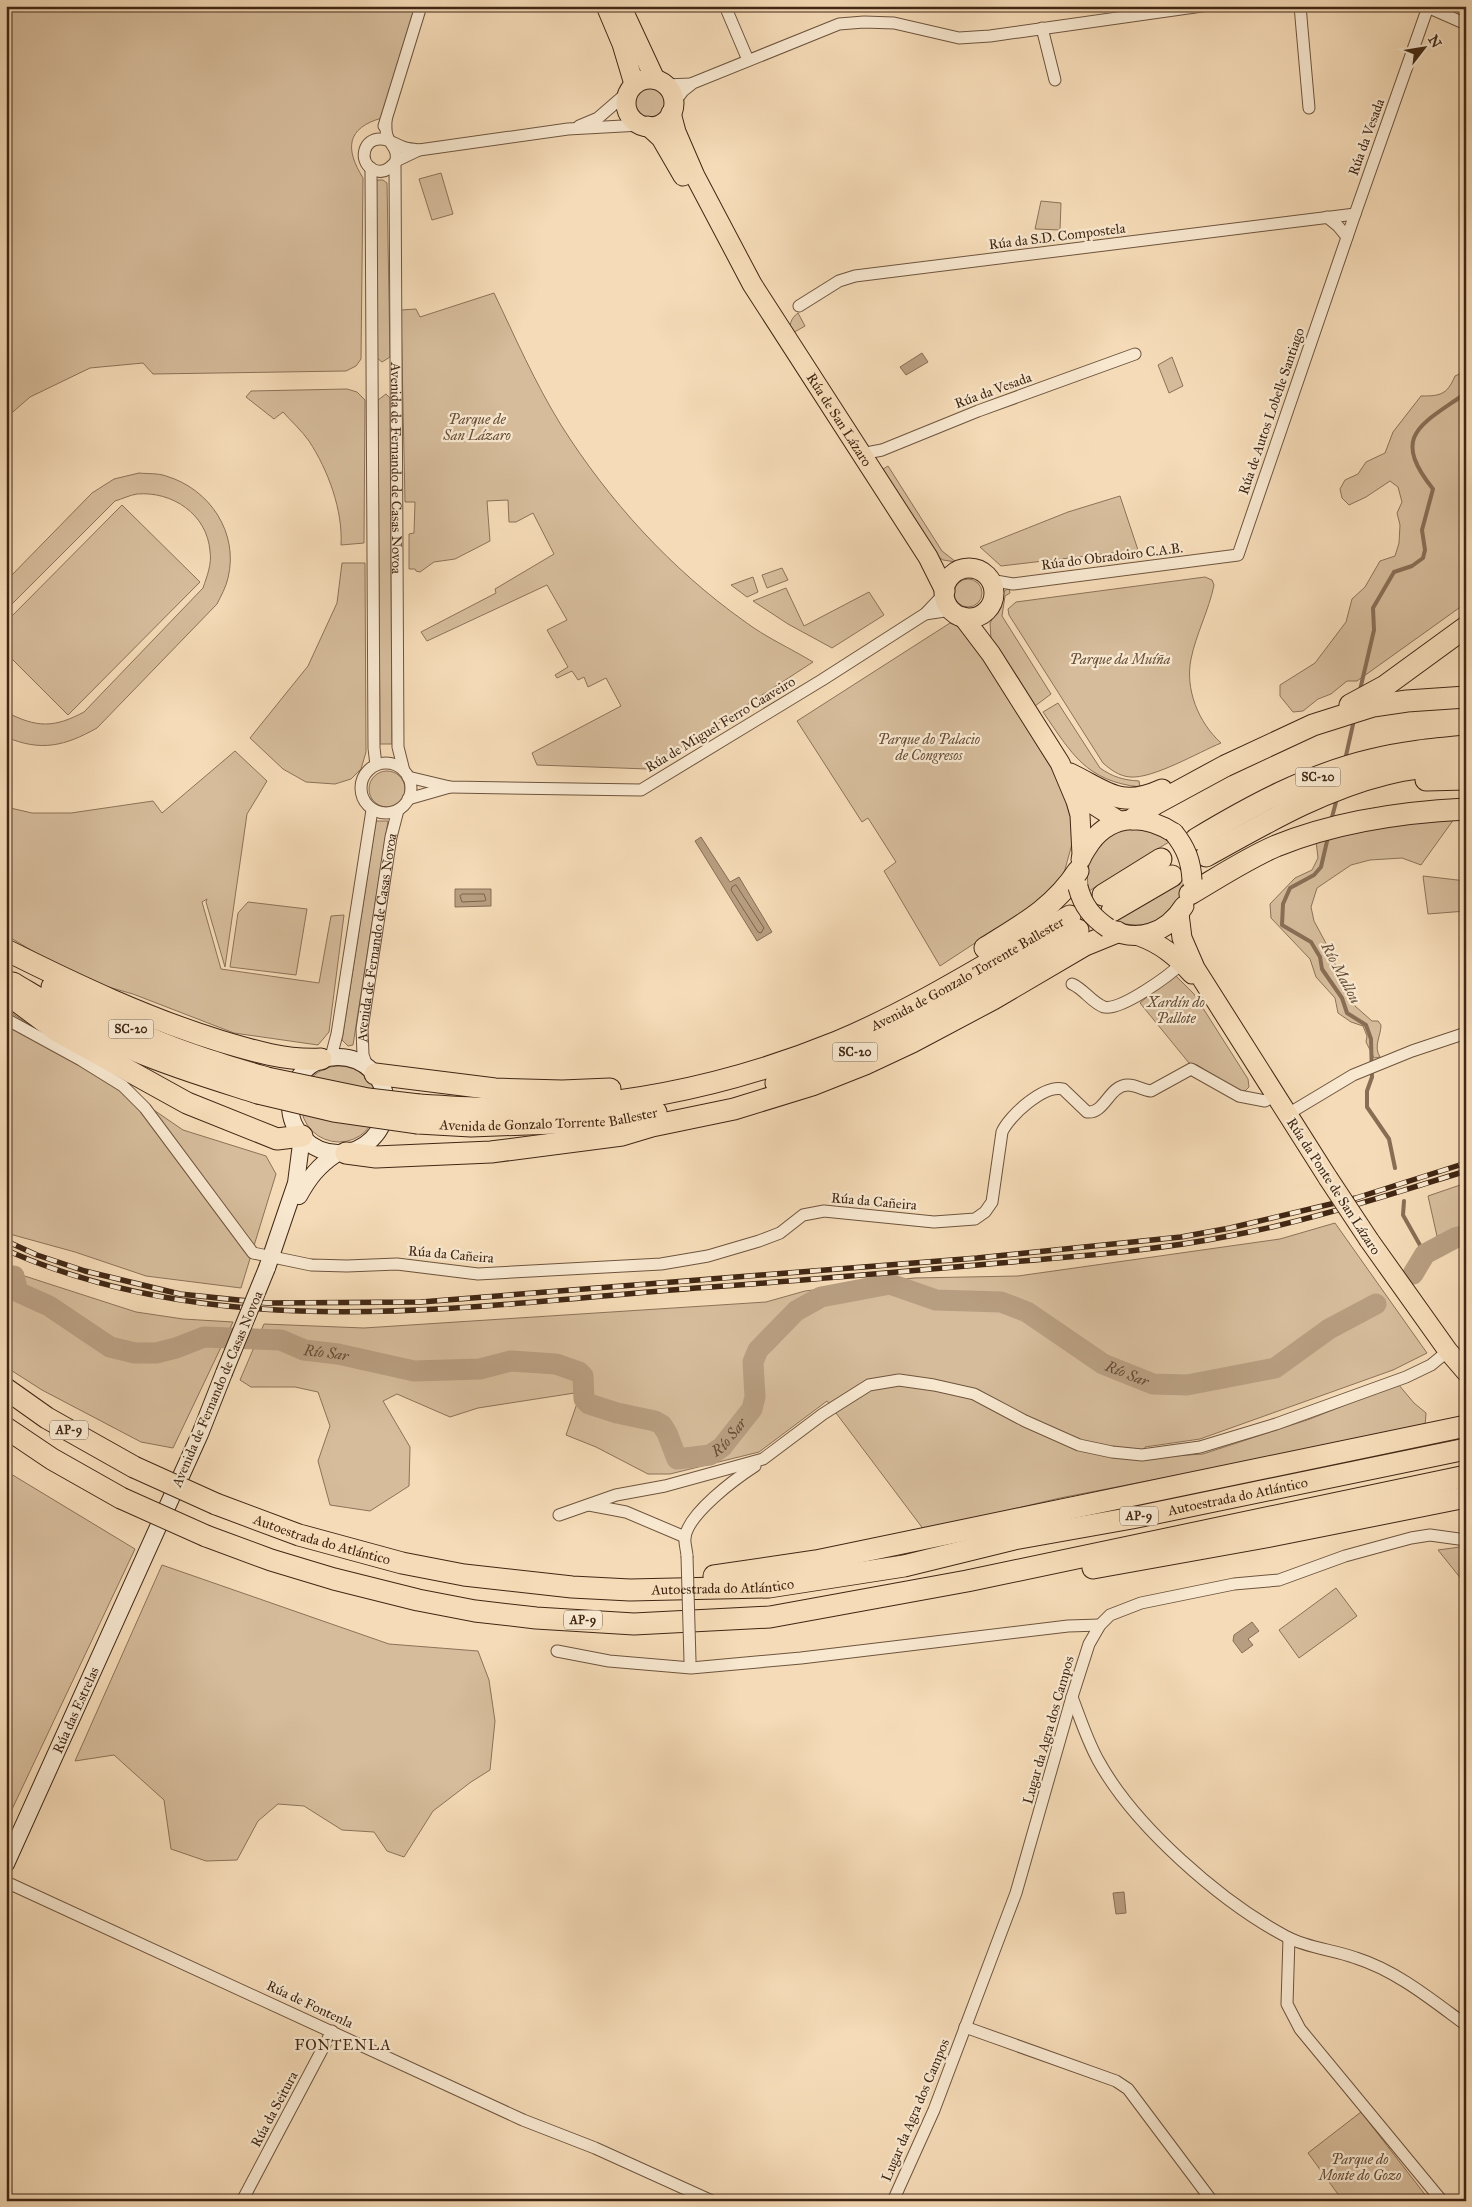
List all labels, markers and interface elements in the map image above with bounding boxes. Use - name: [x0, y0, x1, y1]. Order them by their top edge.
- north arrow: [1400, 22, 1450, 72]
- text: N: [1424, 32, 1445, 51]
- street label: Rúa da Vesada: [1345, 96, 1388, 178]
- street label: Rúa da S.D. Compostela: [988, 220, 1127, 253]
- street label: Rúa de Autos Lobelle Santiago: [1235, 325, 1308, 497]
- street label: Avenida de Fernando de Casas Novoa: [387, 361, 405, 574]
- street label: Rúa da Vesada: [952, 369, 1034, 412]
- street label: Rúa de San Lázaro: [803, 370, 875, 470]
- park label: Parque de San Lázaro: [442, 411, 511, 444]
- street label: Rúa do Obradoiro C.A.B.: [1040, 539, 1184, 574]
- park label: Parque da Muíña: [1070, 651, 1171, 668]
- street label: Rúa de Miguel Ferro Caaveiro: [642, 673, 798, 776]
- park label: Parque do Palacio de Congresos: [878, 731, 980, 764]
- road number: SC-20: [1296, 768, 1340, 786]
- street label: Avenida de Fernando de Casas Novoa: [354, 831, 401, 1044]
- street label: Avenida de Gonzalo Torrente Ballester: [867, 913, 1068, 1035]
- water label: Río Mallou: [1317, 938, 1365, 1007]
- park label: Xardín do Pallote: [1146, 994, 1205, 1027]
- road number: SC-20: [108, 1020, 154, 1038]
- road number: SC-20: [832, 1042, 878, 1062]
- street label: Avenida de Gonzalo Torrente Ballester: [438, 1104, 660, 1135]
- street label: Rúa da Ponte de San Lázaro: [1283, 1115, 1384, 1258]
- street label: Rúa da Cañeira: [830, 1189, 918, 1214]
- street label: Rúa da Cañeira: [407, 1242, 495, 1267]
- street label: Avenida de Fernando de Casas Novoa: [168, 1288, 267, 1491]
- water label: Río Sar: [302, 1341, 351, 1365]
- water label: Río Sar: [1102, 1357, 1152, 1391]
- water label: Río Sar: [707, 1414, 751, 1461]
- road number: AP-9: [50, 1420, 88, 1440]
- street label: Autoestrada do Atlántico: [1165, 1474, 1309, 1520]
- road number: AP-9: [1120, 1506, 1158, 1525]
- street label: Autoestrada do Atlántico: [250, 1510, 392, 1569]
- street label: Autoestrada do Atlántico: [650, 1575, 795, 1599]
- road number: AP-9: [564, 1610, 602, 1630]
- street label: Lugar da Agra dos Campos: [1019, 1654, 1078, 1806]
- street label: Rúa das Estrelas: [49, 1664, 103, 1756]
- street label: Rúa de Fontenla: [264, 1977, 356, 2032]
- district label: FONTENLA: [294, 2036, 392, 2054]
- street label: Lugar da Agra dos Campos: [878, 2036, 953, 2184]
- street label: Rúa da Seitura: [247, 2068, 302, 2150]
- park label: Parque do Monte do Gozo: [1317, 2151, 1401, 2184]

